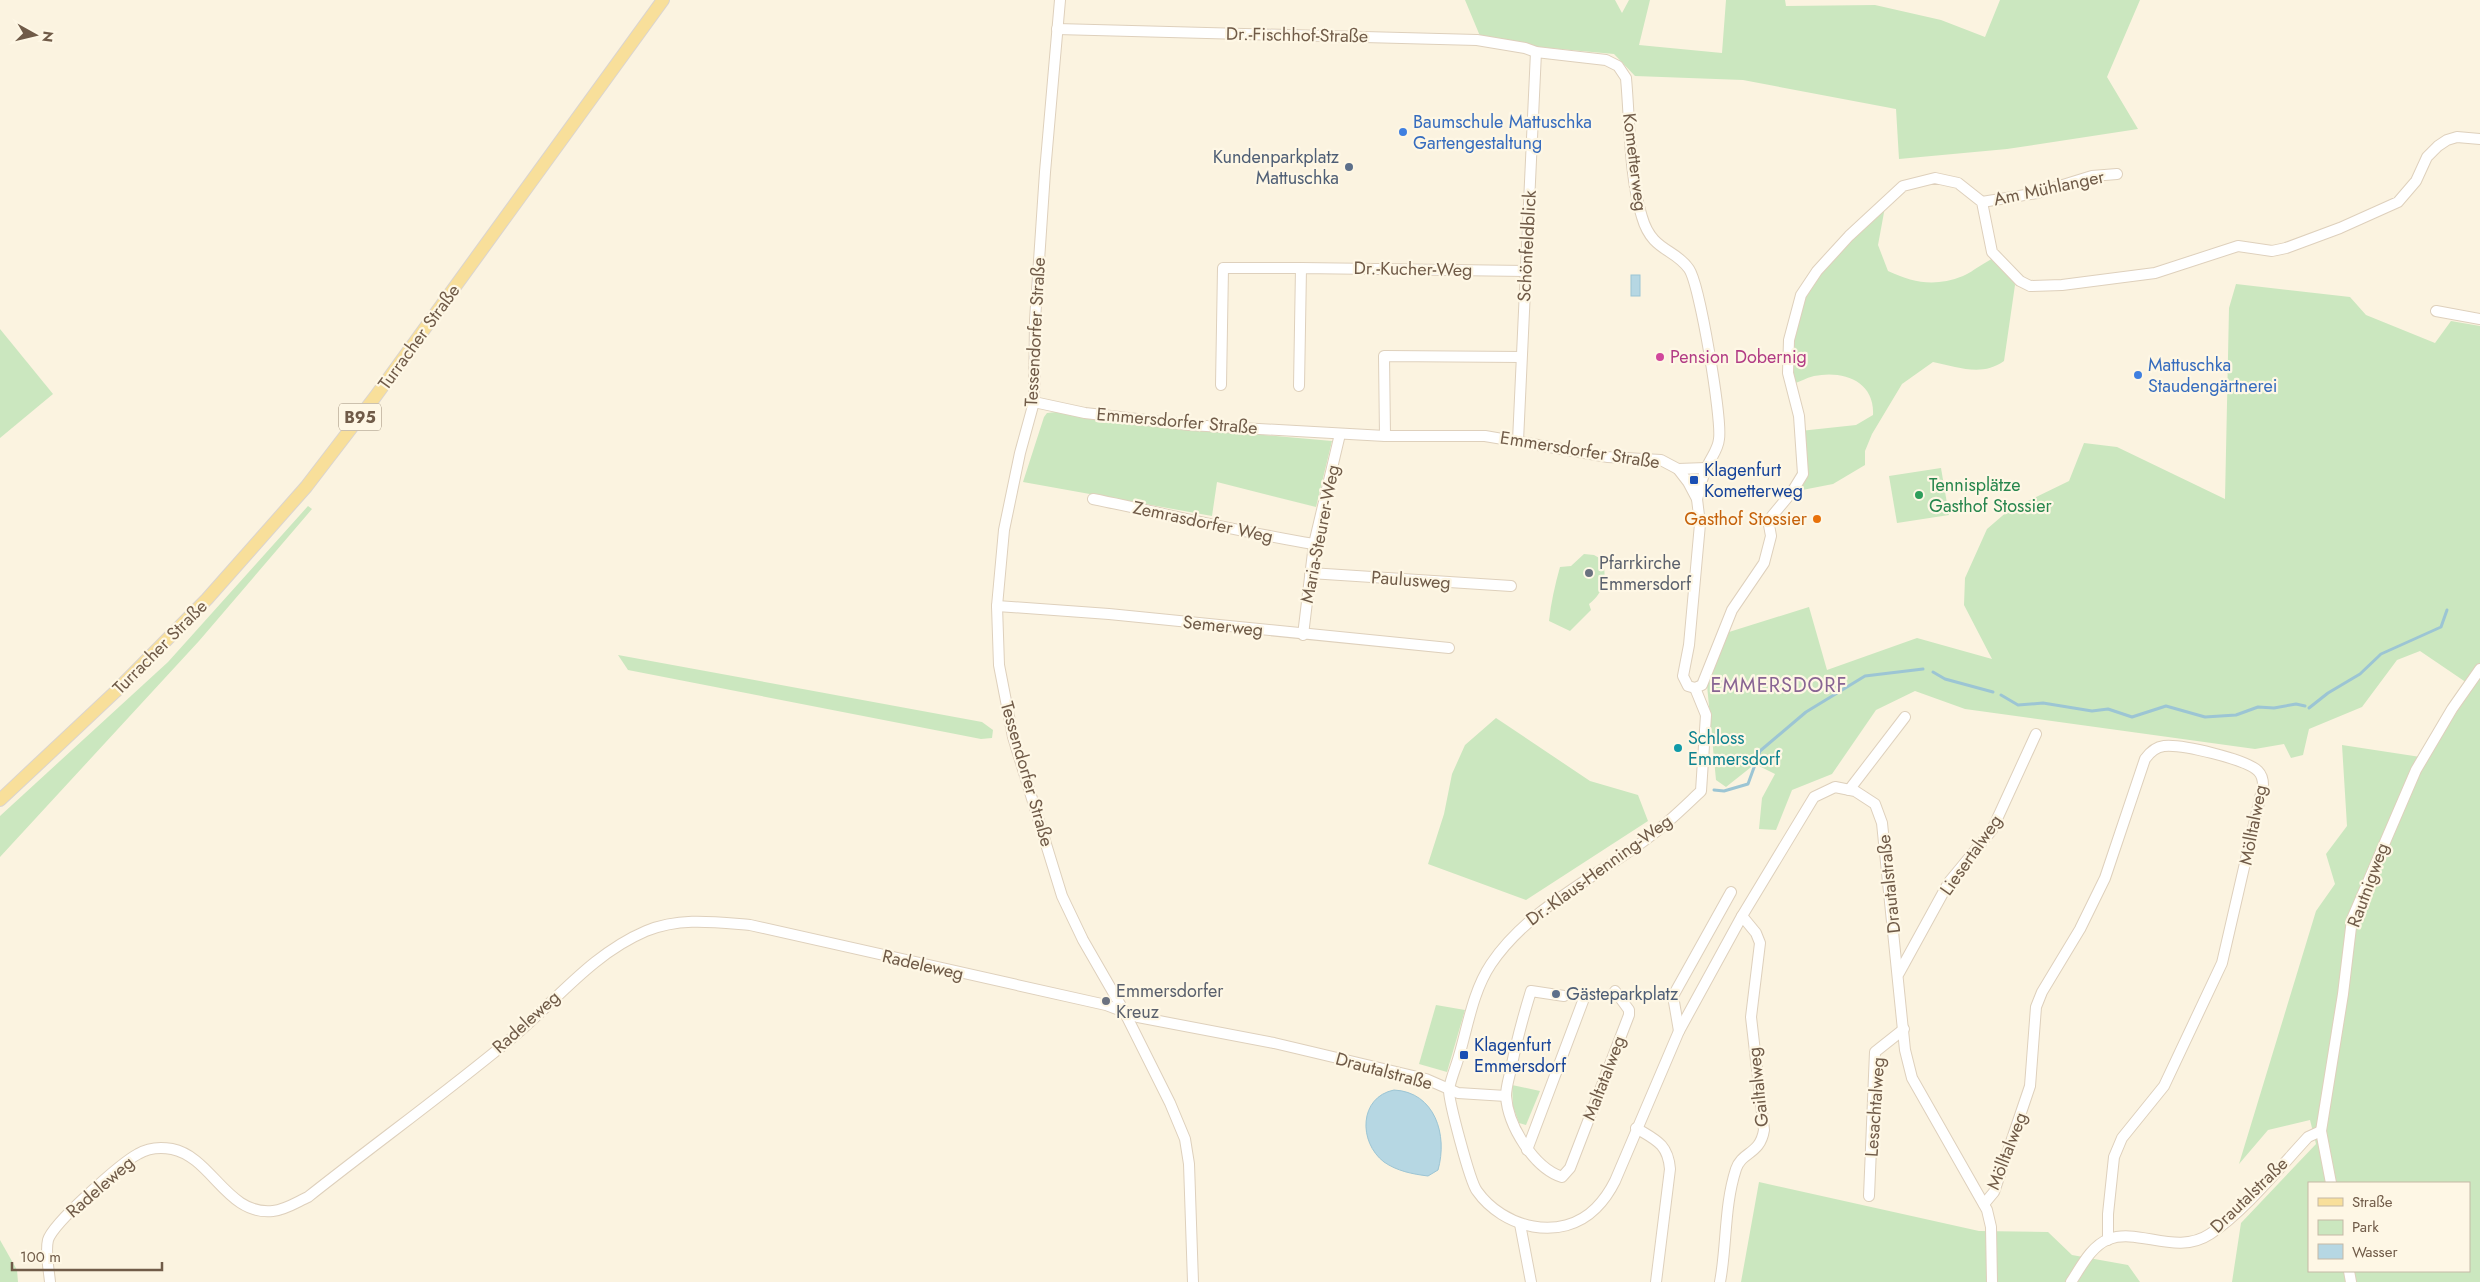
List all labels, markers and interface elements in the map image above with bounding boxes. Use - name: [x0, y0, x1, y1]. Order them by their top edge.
- north arrow: [10, 10, 60, 60]
- street label: Dr.-Fischhof-Straße: [1226, 21, 1368, 49]
- text: N: [37, 30, 59, 44]
- place label: Baumschule Mattuschka Gartengestaltung: [1413, 109, 1592, 156]
- street label: Kometterweg: [1616, 111, 1654, 213]
- marker: Baumschule Mattuschka Gartengestaltung: [1397, 126, 1409, 138]
- place label: Kundenparkplatz Mattuschka: [1213, 144, 1340, 191]
- marker: Kundenparkplatz Mattuschka: [1343, 161, 1355, 173]
- street label: Am Mühlanger: [1991, 163, 2108, 212]
- street label: Schönfeldblick: [1511, 190, 1543, 302]
- street label: Dr.-Kucher-Weg: [1353, 255, 1473, 283]
- street label: Tessendorfer Straße: [1018, 257, 1052, 407]
- street label: Turracher Straße: [372, 279, 466, 395]
- place label: Pension Dobernig: [1670, 344, 1807, 370]
- marker: Pension Dobernig: [1654, 351, 1666, 363]
- place label: Mattuschka Staudengärtnerei: [2148, 352, 2277, 399]
- marker: Mattuschka Staudengärtnerei: [2132, 369, 2144, 381]
- street label: Emmersdorfer Straße: [1095, 401, 1259, 441]
- road number: B95: [339, 404, 381, 431]
- street label: Emmersdorfer Straße: [1498, 425, 1662, 475]
- place label: Klagenfurt Kometterweg: [1704, 457, 1803, 504]
- street label: Maria-Steurer-Weg: [1294, 463, 1346, 605]
- place label: Tennisplätze Gasthof Stossier: [1929, 472, 2052, 519]
- marker: Klagenfurt Kometterweg: [1688, 474, 1700, 486]
- marker: Tennisplätze Gasthof Stossier: [1913, 489, 1925, 501]
- street label: Zemrasdorfer Weg: [1130, 494, 1276, 550]
- place label: Gasthof Stossier: [1684, 506, 1808, 532]
- marker: Gasthof Stossier: [1811, 513, 1823, 525]
- place label: Pfarrkirche Emmersdorf: [1599, 550, 1692, 597]
- street label: Paulusweg: [1370, 564, 1452, 596]
- marker: Pfarrkirche Emmersdorf: [1583, 567, 1595, 579]
- street label: Turracher Straße: [107, 594, 213, 700]
- street label: Semerweg: [1182, 609, 1264, 643]
- district label: EMMERSDORF: [1710, 671, 1848, 700]
- street label: Tessendorfer Straße: [994, 698, 1060, 850]
- place label: Schloss Emmersdorf: [1688, 725, 1781, 772]
- marker: Schloss Emmersdorf: [1672, 742, 1684, 754]
- street label: Mölltalweg: [2232, 783, 2274, 867]
- street label: Dr.-Klaus-Henning-Weg: [1521, 808, 1677, 932]
- street label: Liesertalweg: [1934, 809, 2008, 901]
- street label: Drautalstraße: [1871, 833, 1907, 935]
- street label: Rautnigweg: [2341, 839, 2395, 931]
- street label: Radeleweg: [880, 943, 966, 987]
- place label: Emmersdorfer Kreuz: [1116, 978, 1224, 1025]
- place label: Gästeparkplatz: [1566, 981, 1679, 1007]
- street label: Radeleweg: [486, 985, 566, 1059]
- marker: Gästeparkplatz: [1550, 988, 1562, 1000]
- marker: Emmersdorfer Kreuz: [1100, 995, 1112, 1007]
- place label: Klagenfurt Emmersdorf: [1474, 1032, 1567, 1079]
- street label: Maltatalweg: [1576, 1032, 1632, 1124]
- street label: Drautalstraße: [1333, 1046, 1435, 1096]
- street label: Gailtalweg: [1741, 1046, 1775, 1128]
- marker: Klagenfurt Emmersdorf: [1458, 1049, 1470, 1061]
- street label: Lesachtalweg: [1859, 1056, 1891, 1158]
- street label: Mölltalweg: [1980, 1108, 2034, 1194]
- street label: Radeleweg: [60, 1150, 140, 1224]
- street label: Drautalstraße: [2204, 1151, 2294, 1239]
- legend: [2308, 1182, 2470, 1272]
- text: Straße: [2352, 1191, 2393, 1213]
- text: Park: [2352, 1216, 2379, 1238]
- scale bar: [12, 1240, 162, 1272]
- text: Wasser: [2352, 1241, 2398, 1263]
- text: 100 m: [20, 1246, 61, 1268]

